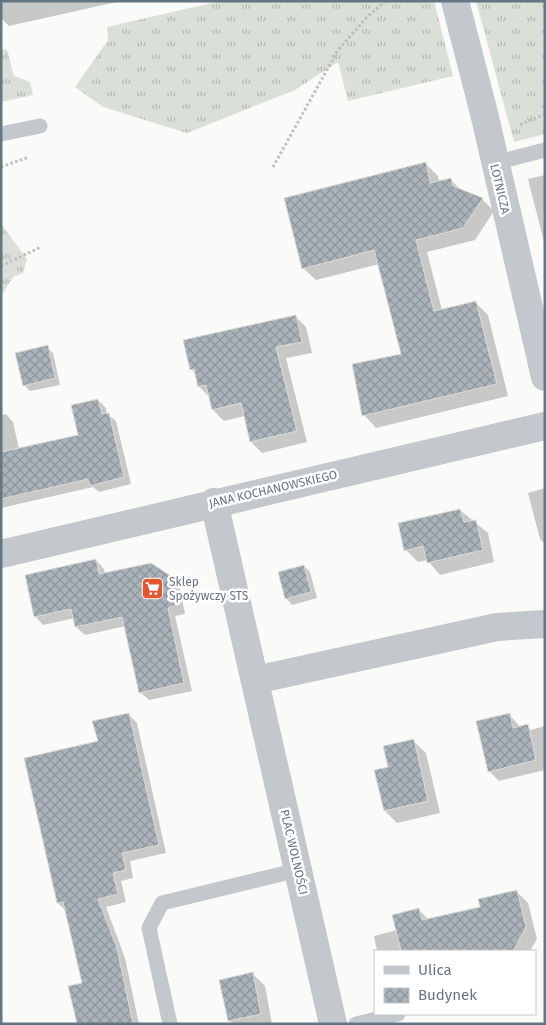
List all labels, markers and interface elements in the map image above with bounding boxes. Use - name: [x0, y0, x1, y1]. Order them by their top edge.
- street label: LOTNICZA: [487, 163, 513, 216]
- street label: JANA KOCHANOWSKIEGO: [207, 467, 339, 511]
- place label: Sklep Spożywczy STS: [169, 575, 249, 603]
- supermarket icon: Sklep Spożywczy STS: [141, 577, 165, 601]
- street label: PLAC WOLNOŚCI: [277, 808, 312, 896]
- legend: [374, 950, 536, 1015]
- text: Ulica: [418, 961, 452, 979]
- text: Budynek: [418, 986, 477, 1004]

